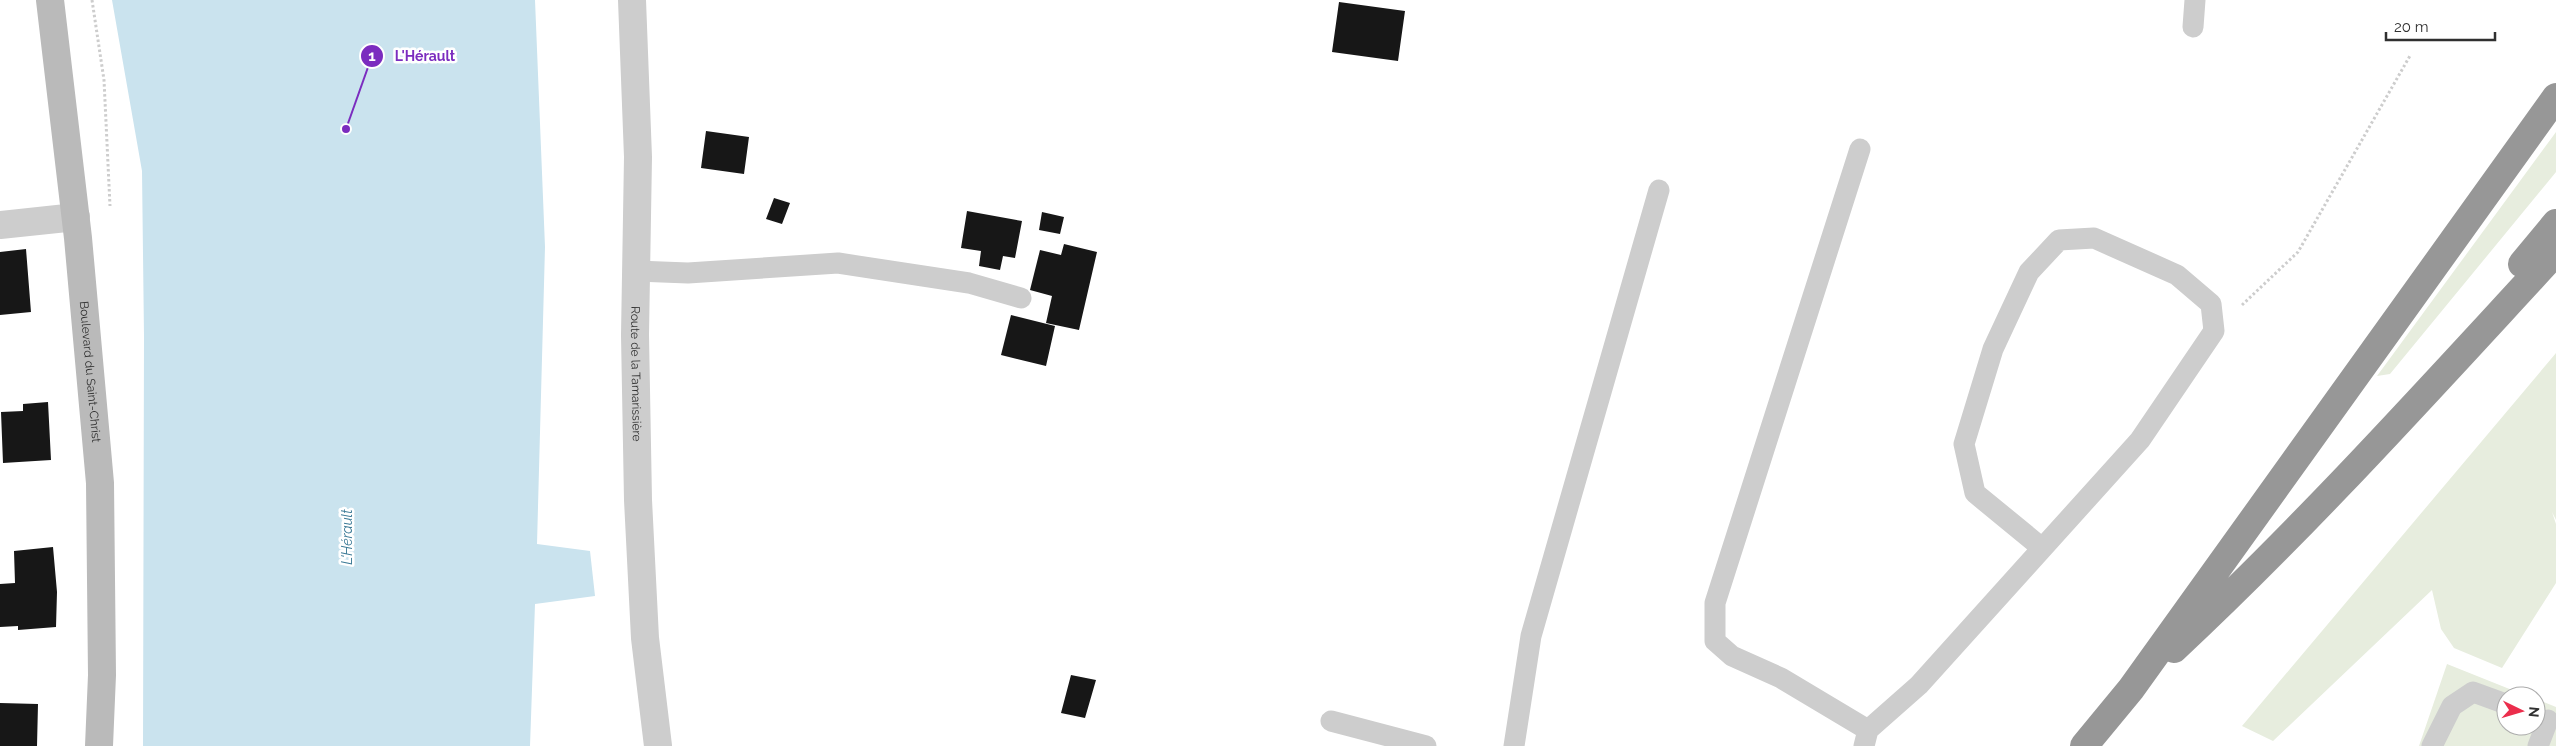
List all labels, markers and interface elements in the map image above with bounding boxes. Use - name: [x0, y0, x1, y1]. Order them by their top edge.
- scale bar: [2386, 10, 2495, 42]
- text: 20 m: [2394, 18, 2429, 36]
- callout: L'Hérault: [360, 41, 465, 70]
- text: 1: [368, 47, 376, 65]
- text: L'Hérault: [395, 48, 456, 64]
- street label: Boulevard du Saint-Christ: [77, 301, 103, 443]
- street label: Route de la Tamarissière: [628, 306, 644, 442]
- water label: L'Hérault: [339, 509, 355, 565]
- north arrow: [2496, 686, 2546, 736]
- text: N: [2526, 706, 2542, 718]

